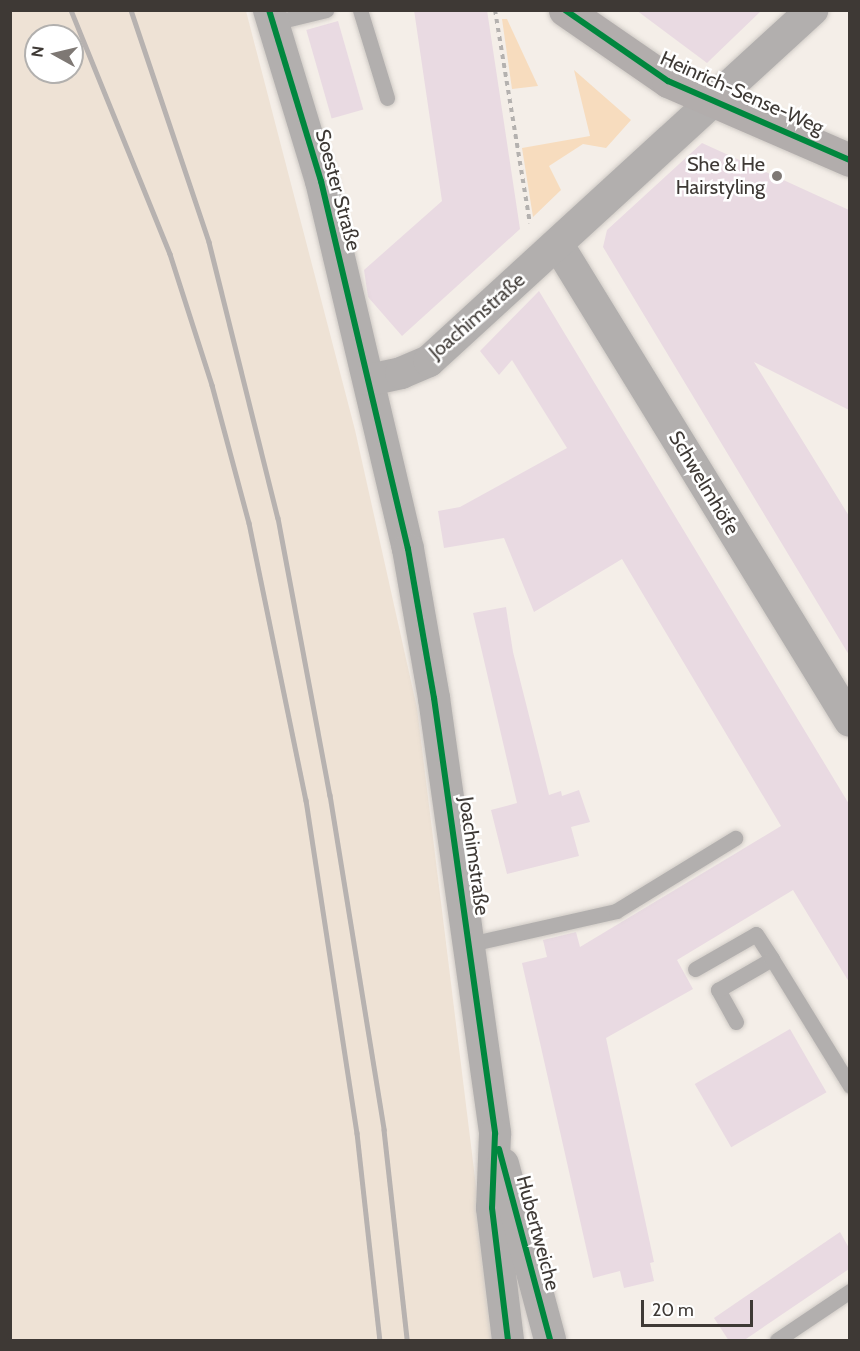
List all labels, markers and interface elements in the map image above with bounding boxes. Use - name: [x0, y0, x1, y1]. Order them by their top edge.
- north arrow: [24, 24, 84, 84]
- text: N: [27, 45, 48, 59]
- street label: Heinrich-Sense-Weg: [657, 46, 827, 140]
- street label: Soester Straße: [310, 127, 366, 253]
- place label: She & He Hairstyling: [676, 152, 765, 199]
- marker: She & He Hairstyling: [770, 169, 784, 183]
- street label: Joachimstraße: [424, 268, 530, 364]
- street label: Schwelmhöfe: [664, 427, 744, 539]
- street label: Joachimstraße: [454, 795, 494, 917]
- street label: Hubertweiche: [511, 1173, 565, 1293]
- scale bar: [644, 1288, 756, 1326]
- text: 20 m: [652, 1299, 694, 1321]

